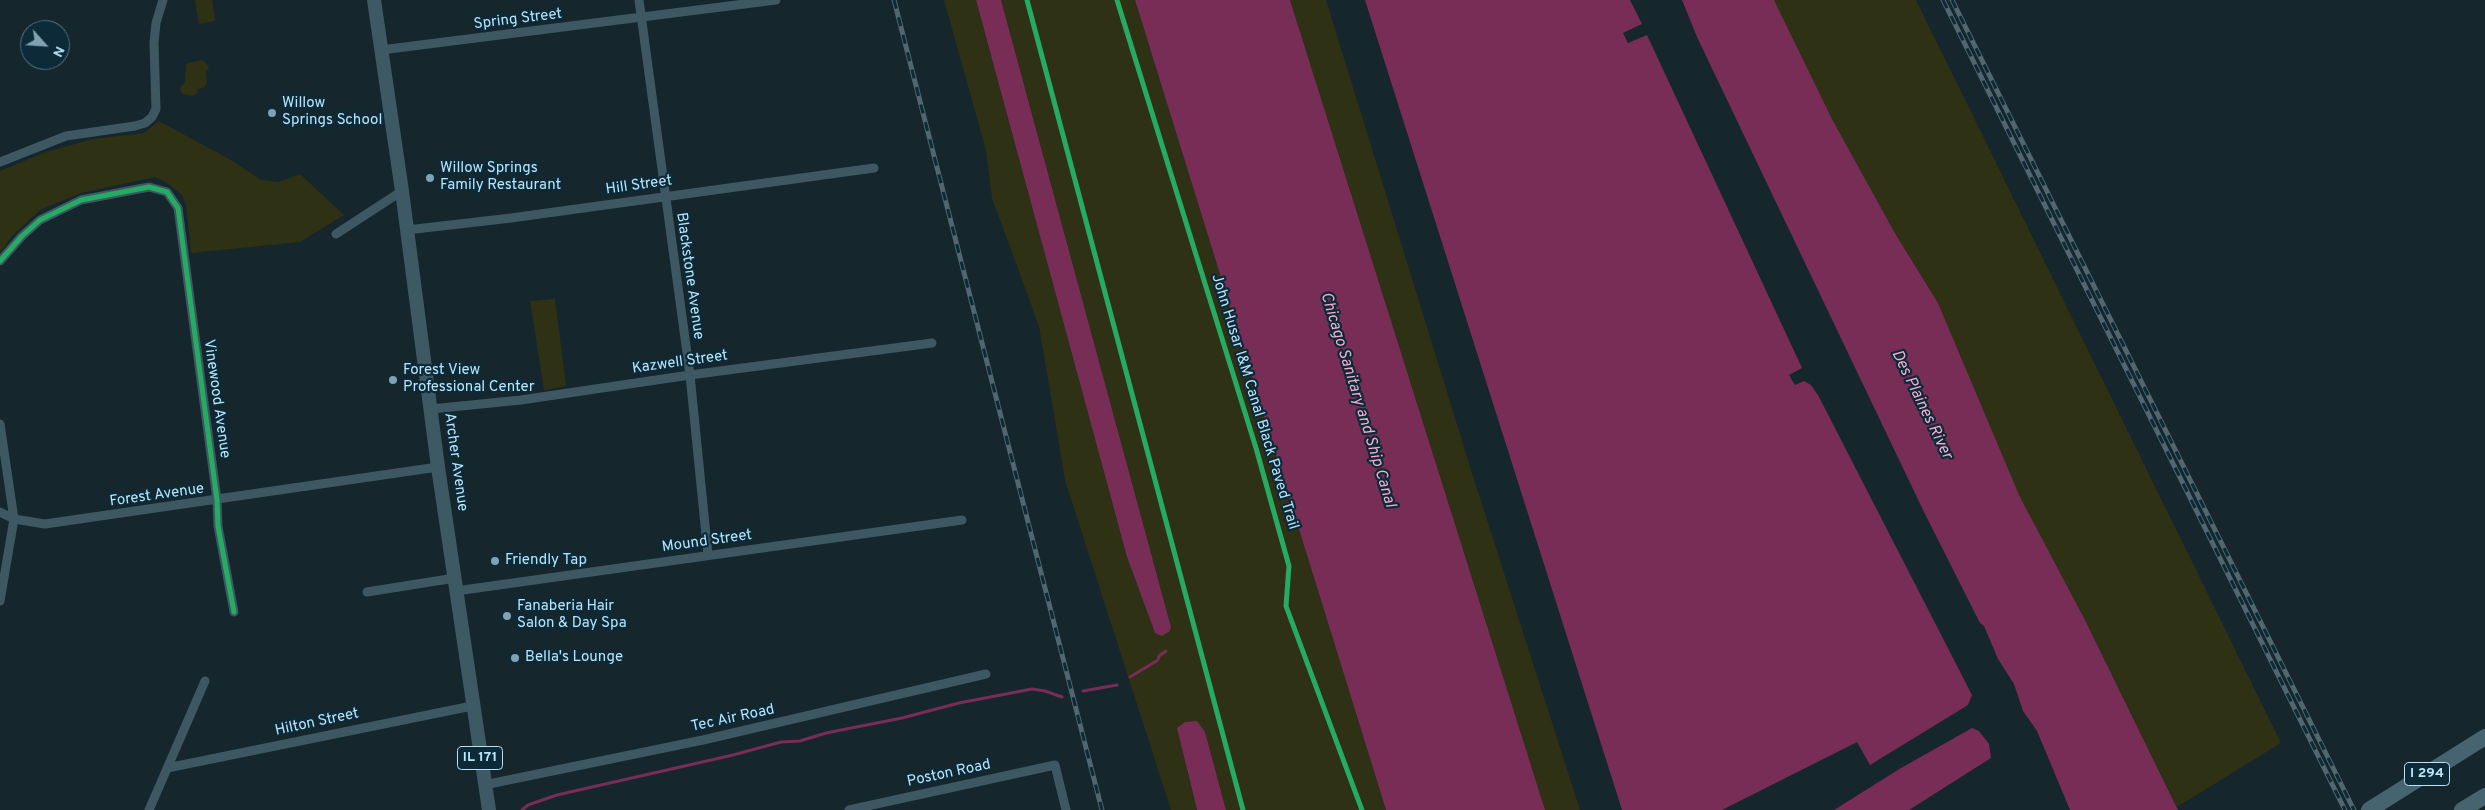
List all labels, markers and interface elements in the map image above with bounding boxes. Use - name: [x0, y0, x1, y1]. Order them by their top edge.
- street label: Spring Street: [473, 6, 563, 34]
- north arrow: [20, 20, 70, 70]
- text: N: [48, 43, 68, 60]
- place label: Willow Springs School: [282, 95, 382, 130]
- marker: Willow Springs School: [266, 107, 278, 119]
- place label: Willow Springs Family Restaurant: [440, 160, 561, 195]
- marker: Willow Springs Family Restaurant: [424, 172, 436, 184]
- street label: Hill Street: [605, 172, 673, 200]
- street label: Blackstone Avenue: [671, 211, 707, 341]
- street label: John Husar I&M Canal Black Paved Trail: [1206, 272, 1302, 532]
- water label: Chicago Sanitary and Ship Canal: [1315, 290, 1399, 510]
- street label: Vinewood Avenue: [199, 338, 233, 460]
- street label: Kazwell Street: [631, 347, 729, 379]
- water label: Des Plaines River: [1886, 347, 1956, 463]
- place label: Forest View Professional Center: [403, 362, 535, 397]
- marker: Forest View Professional Center: [387, 374, 399, 386]
- street label: Archer Avenue: [439, 411, 471, 513]
- street label: Forest Avenue: [109, 480, 205, 512]
- street label: Mound Street: [661, 527, 753, 557]
- place label: Friendly Tap: [505, 552, 587, 570]
- marker: Friendly Tap: [489, 555, 501, 567]
- place label: Fanaberia Hair Salon & Day Spa: [517, 598, 627, 633]
- marker: Fanaberia Hair Salon & Day Spa: [501, 610, 513, 622]
- place label: Bella's Lounge: [525, 649, 623, 667]
- marker: Bella's Lounge: [509, 652, 521, 664]
- street label: Tec Air Road: [690, 701, 776, 737]
- street label: Hilton Street: [273, 705, 361, 741]
- road number: IL 171: [458, 746, 502, 770]
- street label: Poston Road: [906, 756, 992, 792]
- road number: I 294: [2404, 762, 2450, 786]

